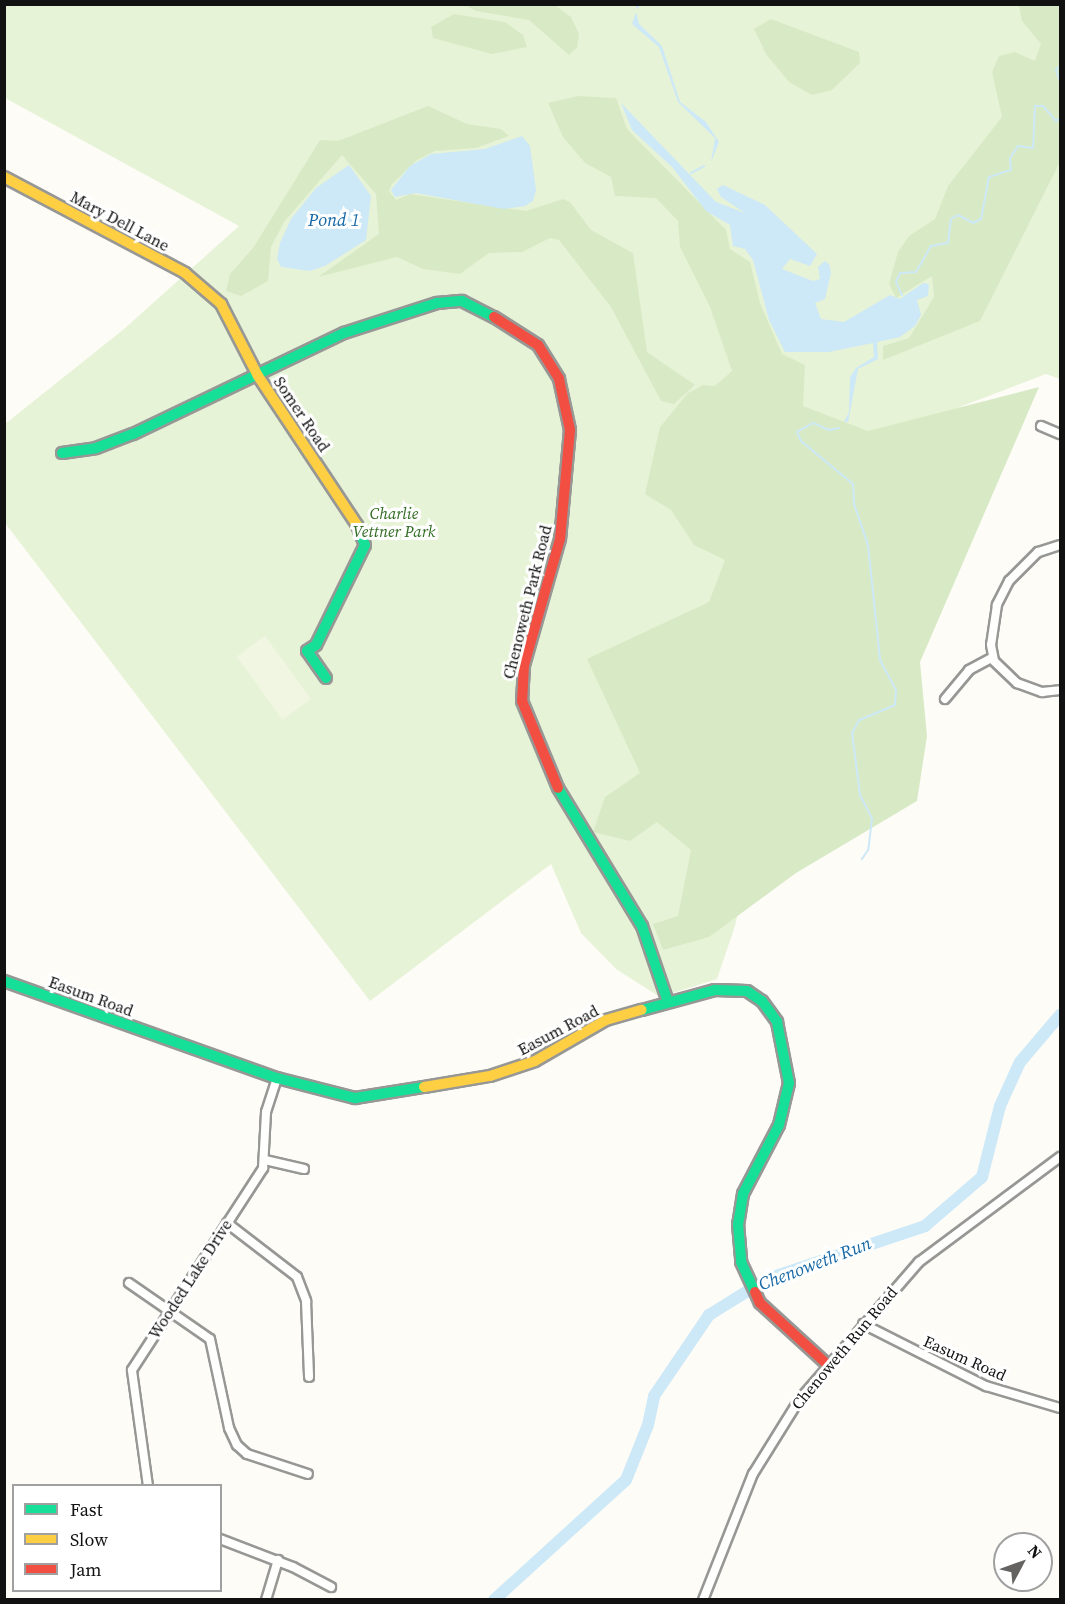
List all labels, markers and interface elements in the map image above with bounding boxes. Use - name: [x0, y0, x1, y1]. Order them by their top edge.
- street label: Mary Dell Lane: [67, 187, 173, 255]
- water label: Pond 1: [308, 209, 360, 231]
- street label: Somer Road: [270, 373, 334, 455]
- park label: Charlie Vettner Park: [353, 503, 435, 541]
- street label: Chenoweth Park Road: [499, 523, 555, 681]
- street label: Easum Road: [46, 972, 136, 1020]
- street label: Easum Road: [514, 1001, 602, 1059]
- street label: Wooded Lake Drive: [144, 1216, 236, 1342]
- water label: Chenoweth Run: [756, 1233, 874, 1295]
- street label: Chenoweth Run Road: [787, 1283, 901, 1413]
- street label: Easum Road: [921, 1331, 1009, 1385]
- legend: [12, 1484, 222, 1592]
- text: Fast: [70, 1497, 103, 1522]
- text: Slow: [70, 1527, 108, 1552]
- north arrow: [993, 1532, 1053, 1592]
- text: N: [1023, 1540, 1047, 1563]
- text: Jam: [70, 1557, 102, 1582]

